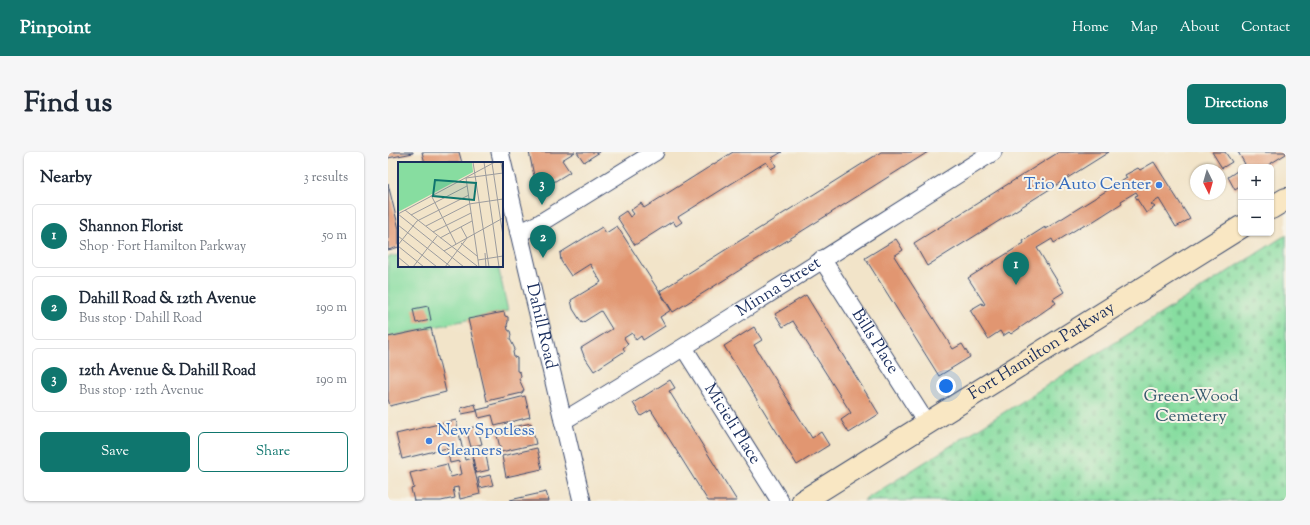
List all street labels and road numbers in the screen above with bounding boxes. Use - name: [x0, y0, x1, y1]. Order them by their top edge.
- street label: Minna Street: [732, 252, 826, 323]
- street label: Dahill Road: [519, 281, 563, 372]
- street label: Fort Hamilton Parkway: [964, 296, 1120, 406]
- street label: Bills Place: [845, 304, 904, 379]
- street label: Micieli Place: [697, 379, 766, 469]

